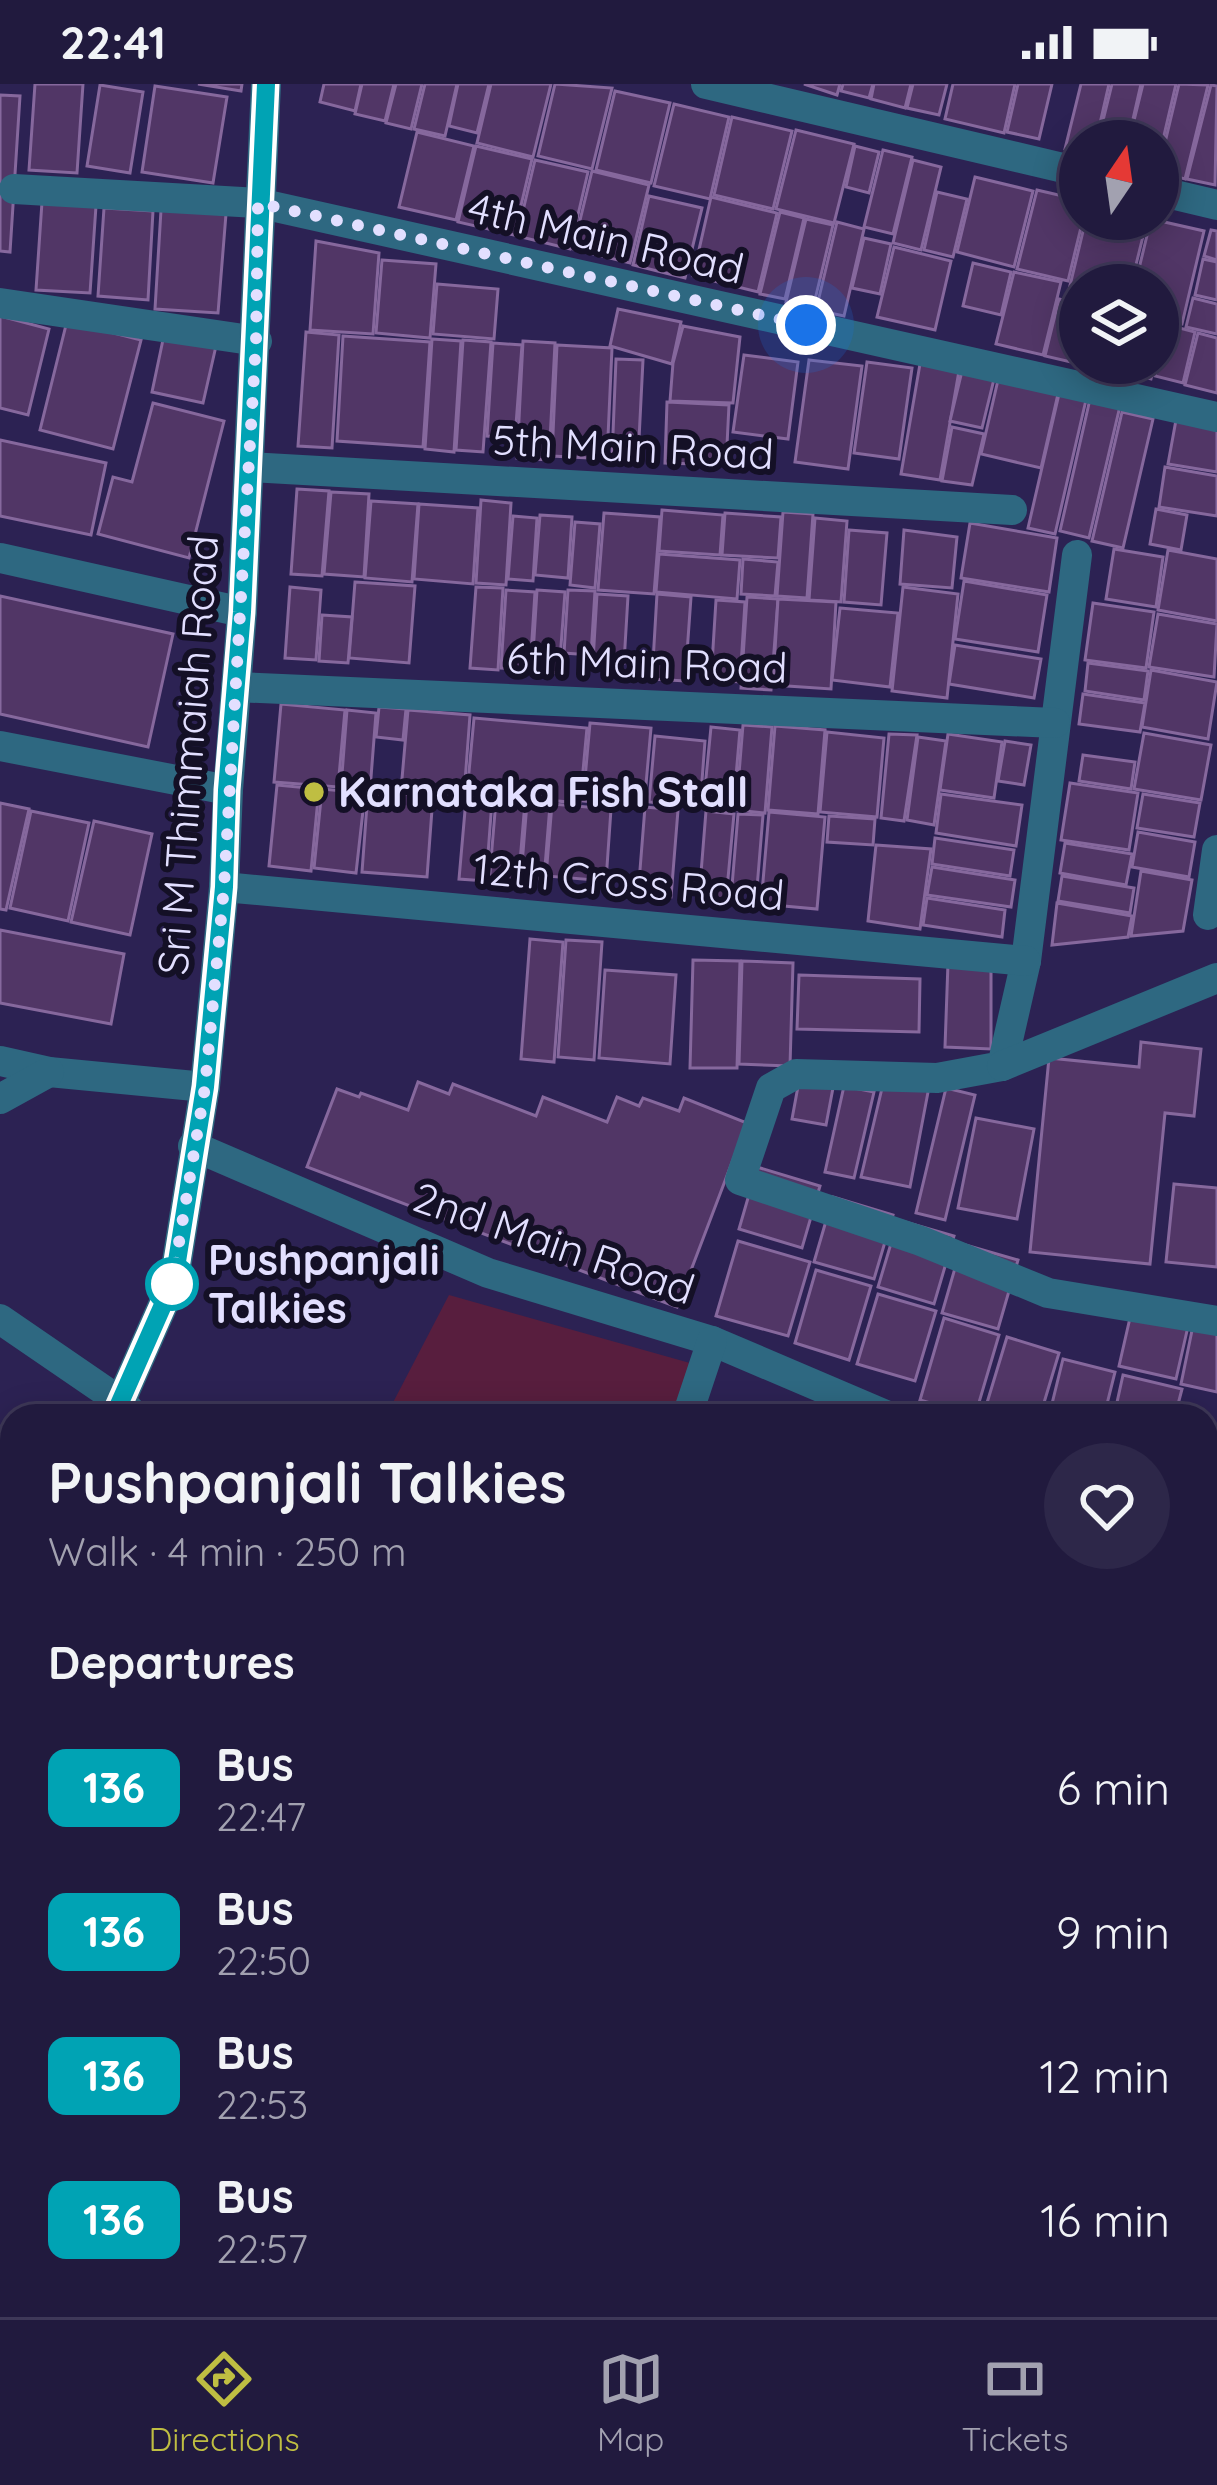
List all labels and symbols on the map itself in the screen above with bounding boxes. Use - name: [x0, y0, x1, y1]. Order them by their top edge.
- north arrow: [1059, 120, 1179, 240]
- street label: 4th Main Road: [463, 180, 749, 295]
- your location: [776, 295, 836, 355]
- street label: 5th Main Road: [491, 413, 775, 480]
- street label: Sri M Thimmaiah Road: [146, 533, 229, 977]
- street label: 6th Main Road: [506, 631, 788, 694]
- place label: Karnataka Fish Stall: [338, 765, 748, 818]
- marker: Karnataka Fish Stall: [301, 779, 327, 805]
- street label: 12th Cross Road: [472, 842, 787, 921]
- street label: 2nd Main Road: [407, 1170, 702, 1315]
- place label: Pushpanjali Talkies: [208, 1233, 440, 1334]
- marker: Pushpanjali Talkies: [147, 1259, 197, 1309]

